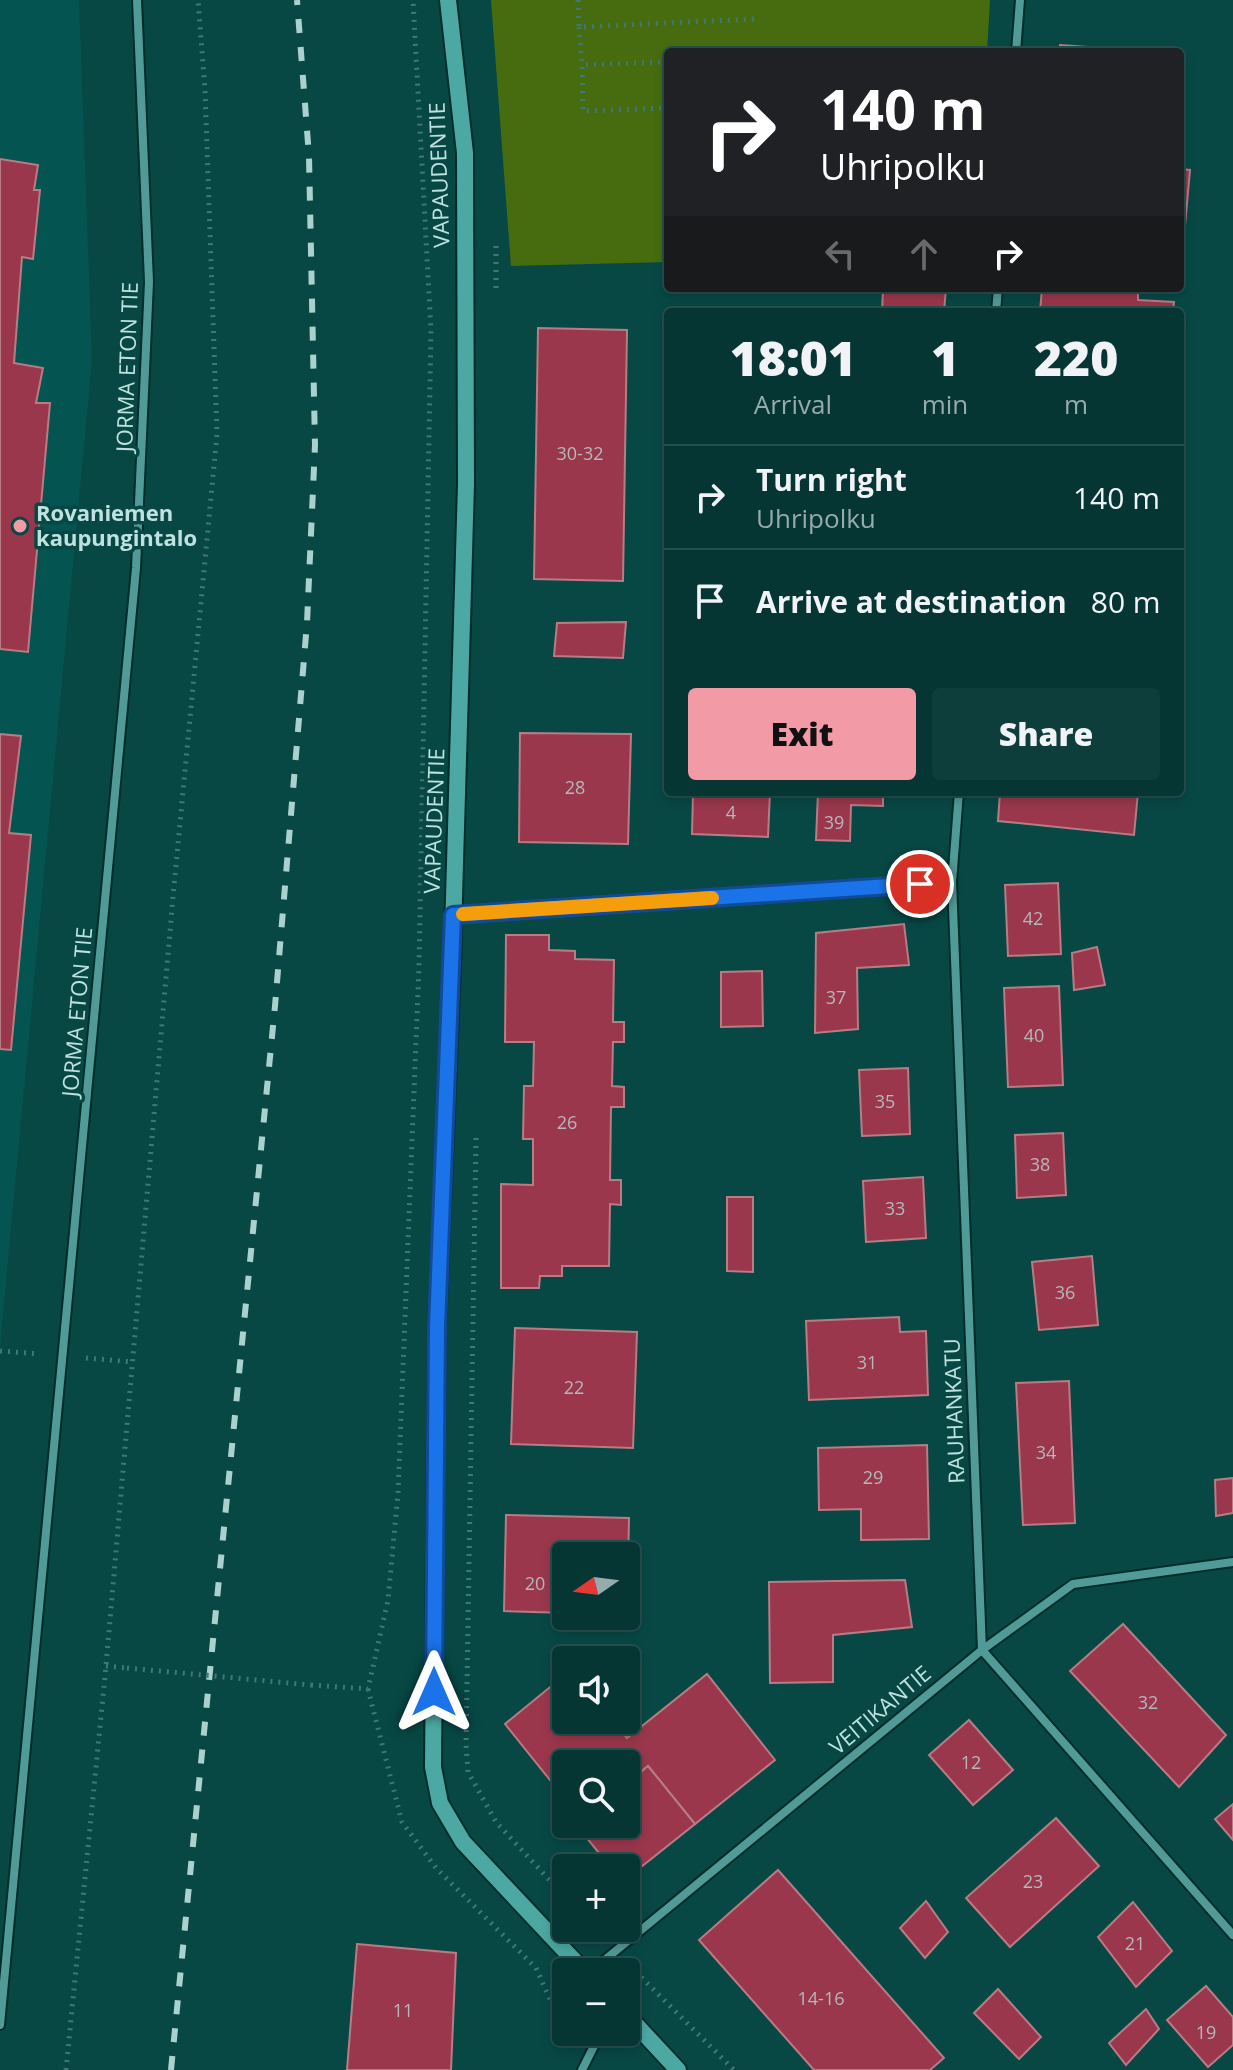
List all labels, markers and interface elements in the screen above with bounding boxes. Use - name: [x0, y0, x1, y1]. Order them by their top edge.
- text: 140 m: [820, 70, 986, 146]
- icon: right: [688, 80, 792, 184]
- street label: VAPAUDENTIE: [420, 102, 456, 248]
- text: Uhripolku: [820, 142, 986, 191]
- icon: left: [818, 232, 862, 276]
- icon: ahead: [902, 232, 946, 276]
- icon: right: [986, 232, 1030, 276]
- street label: JORMA ETON TIE: [108, 281, 144, 455]
- text: 18:01: [730, 325, 856, 390]
- text: 1: [931, 325, 959, 390]
- text: 220: [1034, 325, 1118, 390]
- text: Arrival: [754, 386, 832, 422]
- text: min: [922, 386, 968, 422]
- text: m: [1064, 386, 1088, 422]
- house number: 30-32: [557, 441, 603, 465]
- text: Turn right: [756, 459, 907, 500]
- icon: right: [688, 475, 732, 519]
- text: 140 m: [1073, 477, 1160, 518]
- place label: Rovaniemen kaupungintalo: [36, 497, 197, 552]
- text: Uhripolku: [756, 500, 876, 536]
- marker: Rovaniemen kaupungintalo: [11, 517, 29, 535]
- icon: arrive: [688, 579, 732, 623]
- text: Arrive at destination: [756, 581, 1067, 622]
- text: 80 m: [1091, 581, 1161, 622]
- button: Exit: [688, 688, 916, 780]
- button: Share: [932, 688, 1160, 780]
- street label: VAPAUDENTIE: [415, 748, 451, 894]
- house number: 28: [565, 775, 585, 799]
- house number: 4: [726, 800, 736, 824]
- house number: 39: [824, 810, 844, 834]
- pin: [886, 850, 954, 918]
- icon: arrive: [898, 862, 942, 906]
- house number: 42: [1023, 906, 1043, 930]
- street label: JORMA ETON TIE: [53, 926, 98, 1100]
- house number: 37: [826, 985, 846, 1009]
- house number: 40: [1024, 1023, 1044, 1047]
- house number: 35: [875, 1089, 895, 1113]
- house number: 26: [557, 1110, 577, 1134]
- house number: 38: [1030, 1152, 1050, 1176]
- house number: 33: [885, 1196, 905, 1220]
- house number: 36: [1055, 1280, 1075, 1304]
- street label: RAUHANKATU: [935, 1338, 971, 1484]
- house number: 31: [857, 1350, 877, 1374]
- house number: 22: [564, 1375, 584, 1399]
- house number: 34: [1036, 1440, 1056, 1464]
- house number: 29: [863, 1465, 883, 1489]
- north arrow: [552, 1542, 640, 1630]
- map controls: [552, 1542, 640, 2046]
- house number: 20: [525, 1571, 545, 1595]
- button: sound: [552, 1646, 640, 1734]
- position arrow: [392, 1650, 476, 1734]
- street label: VEITIKANTIE: [822, 1658, 937, 1761]
- house number: 32: [1138, 1690, 1158, 1714]
- button: search: [552, 1750, 640, 1838]
- house number: 12: [961, 1750, 981, 1774]
- button: +: [552, 1854, 640, 1942]
- house number: 23: [1023, 1869, 1043, 1893]
- house number: 21: [1125, 1931, 1145, 1955]
- button: −: [552, 1958, 640, 2046]
- house number: 14-16: [798, 1986, 844, 2010]
- house number: 11: [393, 1998, 413, 2022]
- house number: 19: [1196, 2020, 1216, 2044]

